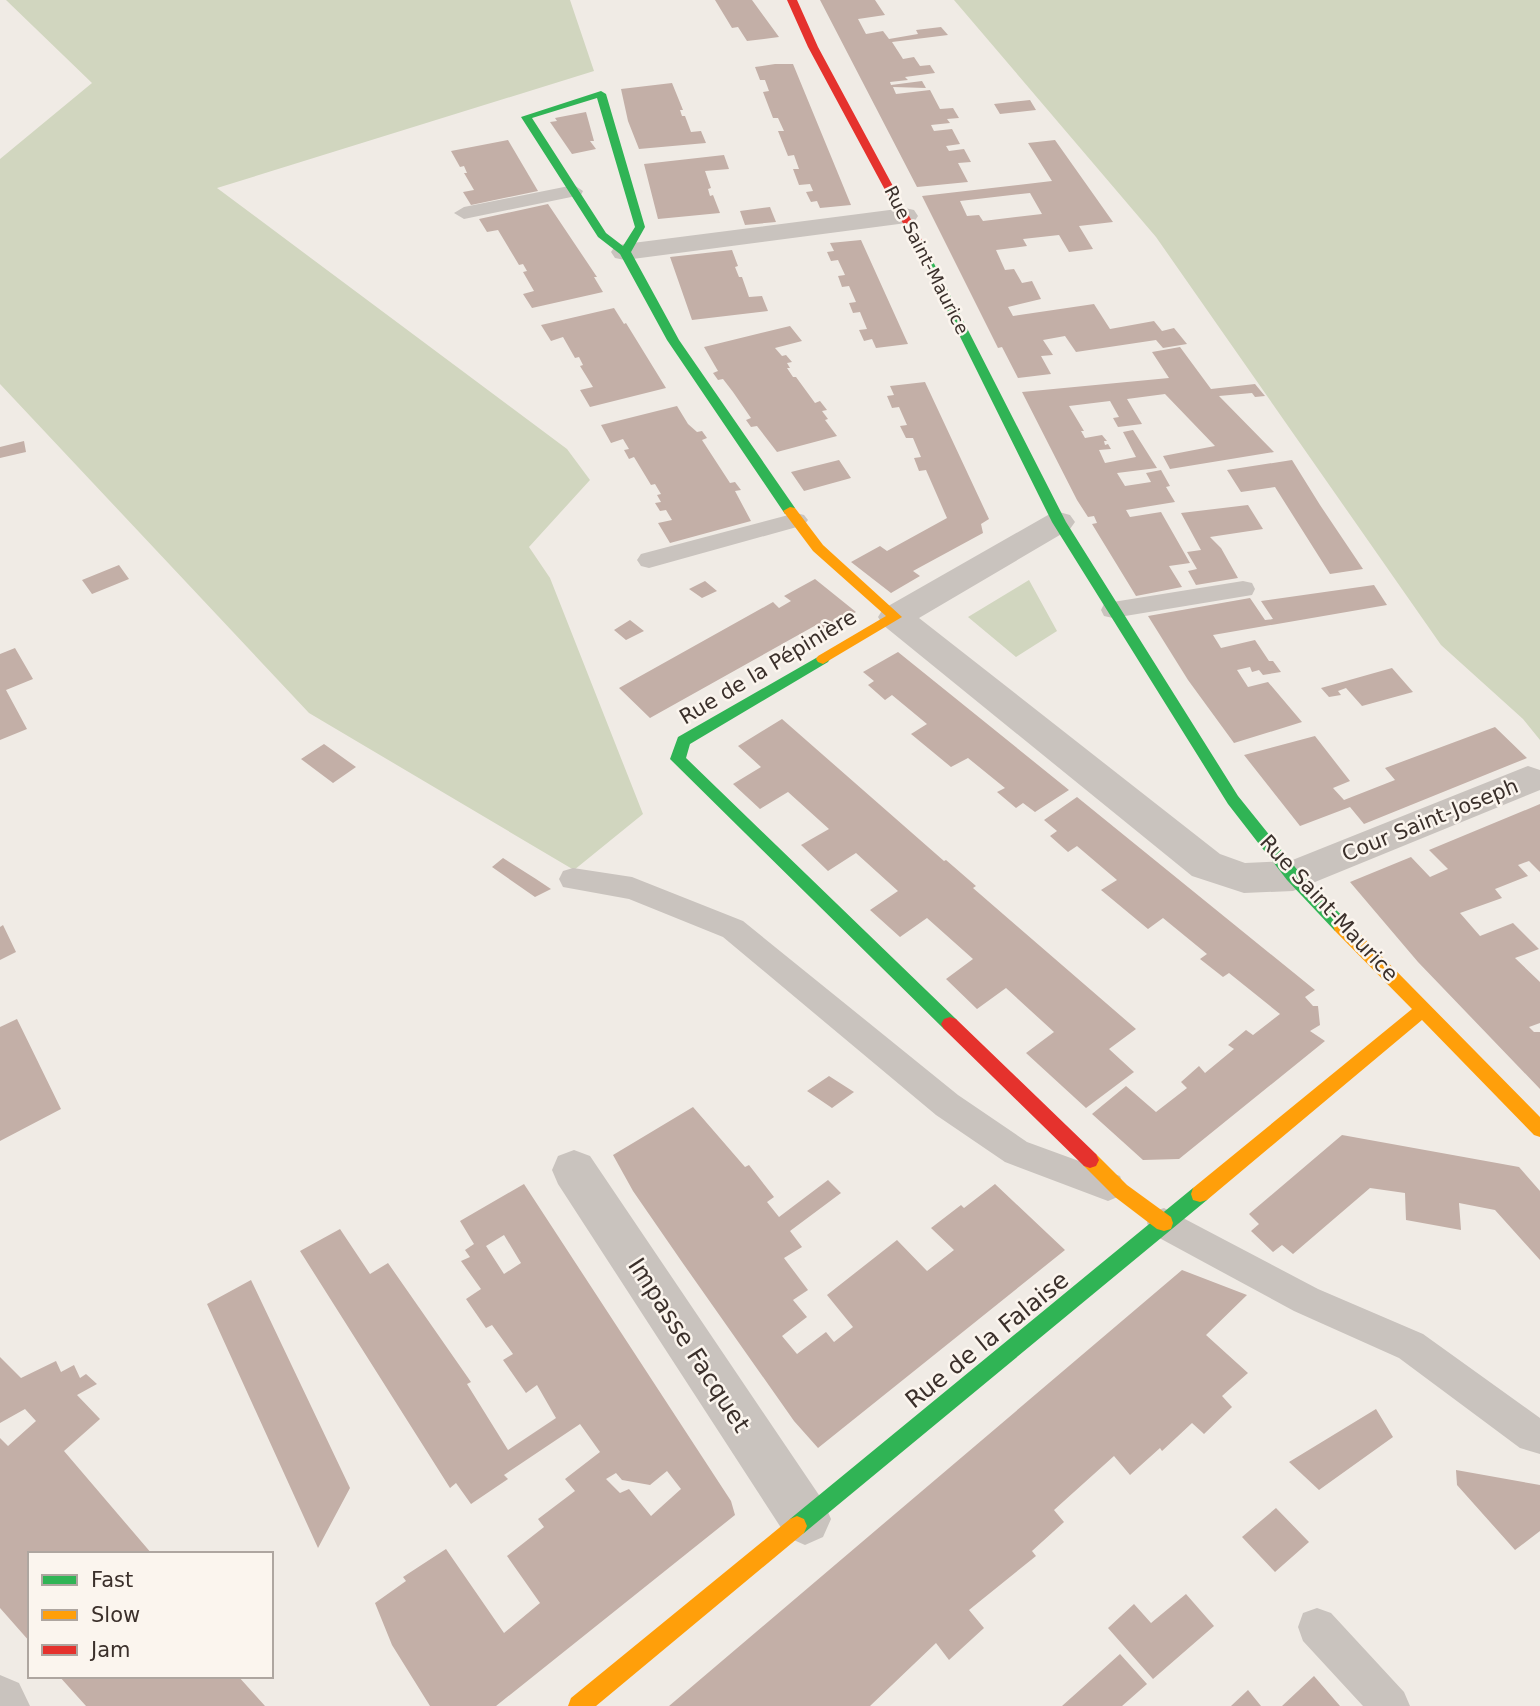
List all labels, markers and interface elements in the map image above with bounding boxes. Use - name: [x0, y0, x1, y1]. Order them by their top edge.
- street label: Rue Saint-Maurice: [880, 182, 974, 338]
- street label: Rue de la Pépinière: [675, 605, 861, 729]
- street label: Cour Saint-Joseph: [1338, 774, 1522, 866]
- street label: Rue Saint-Maurice: [1255, 830, 1403, 986]
- street label: Impasse Facquet: [622, 1253, 756, 1437]
- street label: Rue de la Falaise: [900, 1266, 1074, 1414]
- legend: [28, 1552, 273, 1678]
- text: Fast: [91, 1568, 133, 1592]
- text: Slow: [91, 1603, 140, 1627]
- text: Jam: [89, 1638, 131, 1662]

